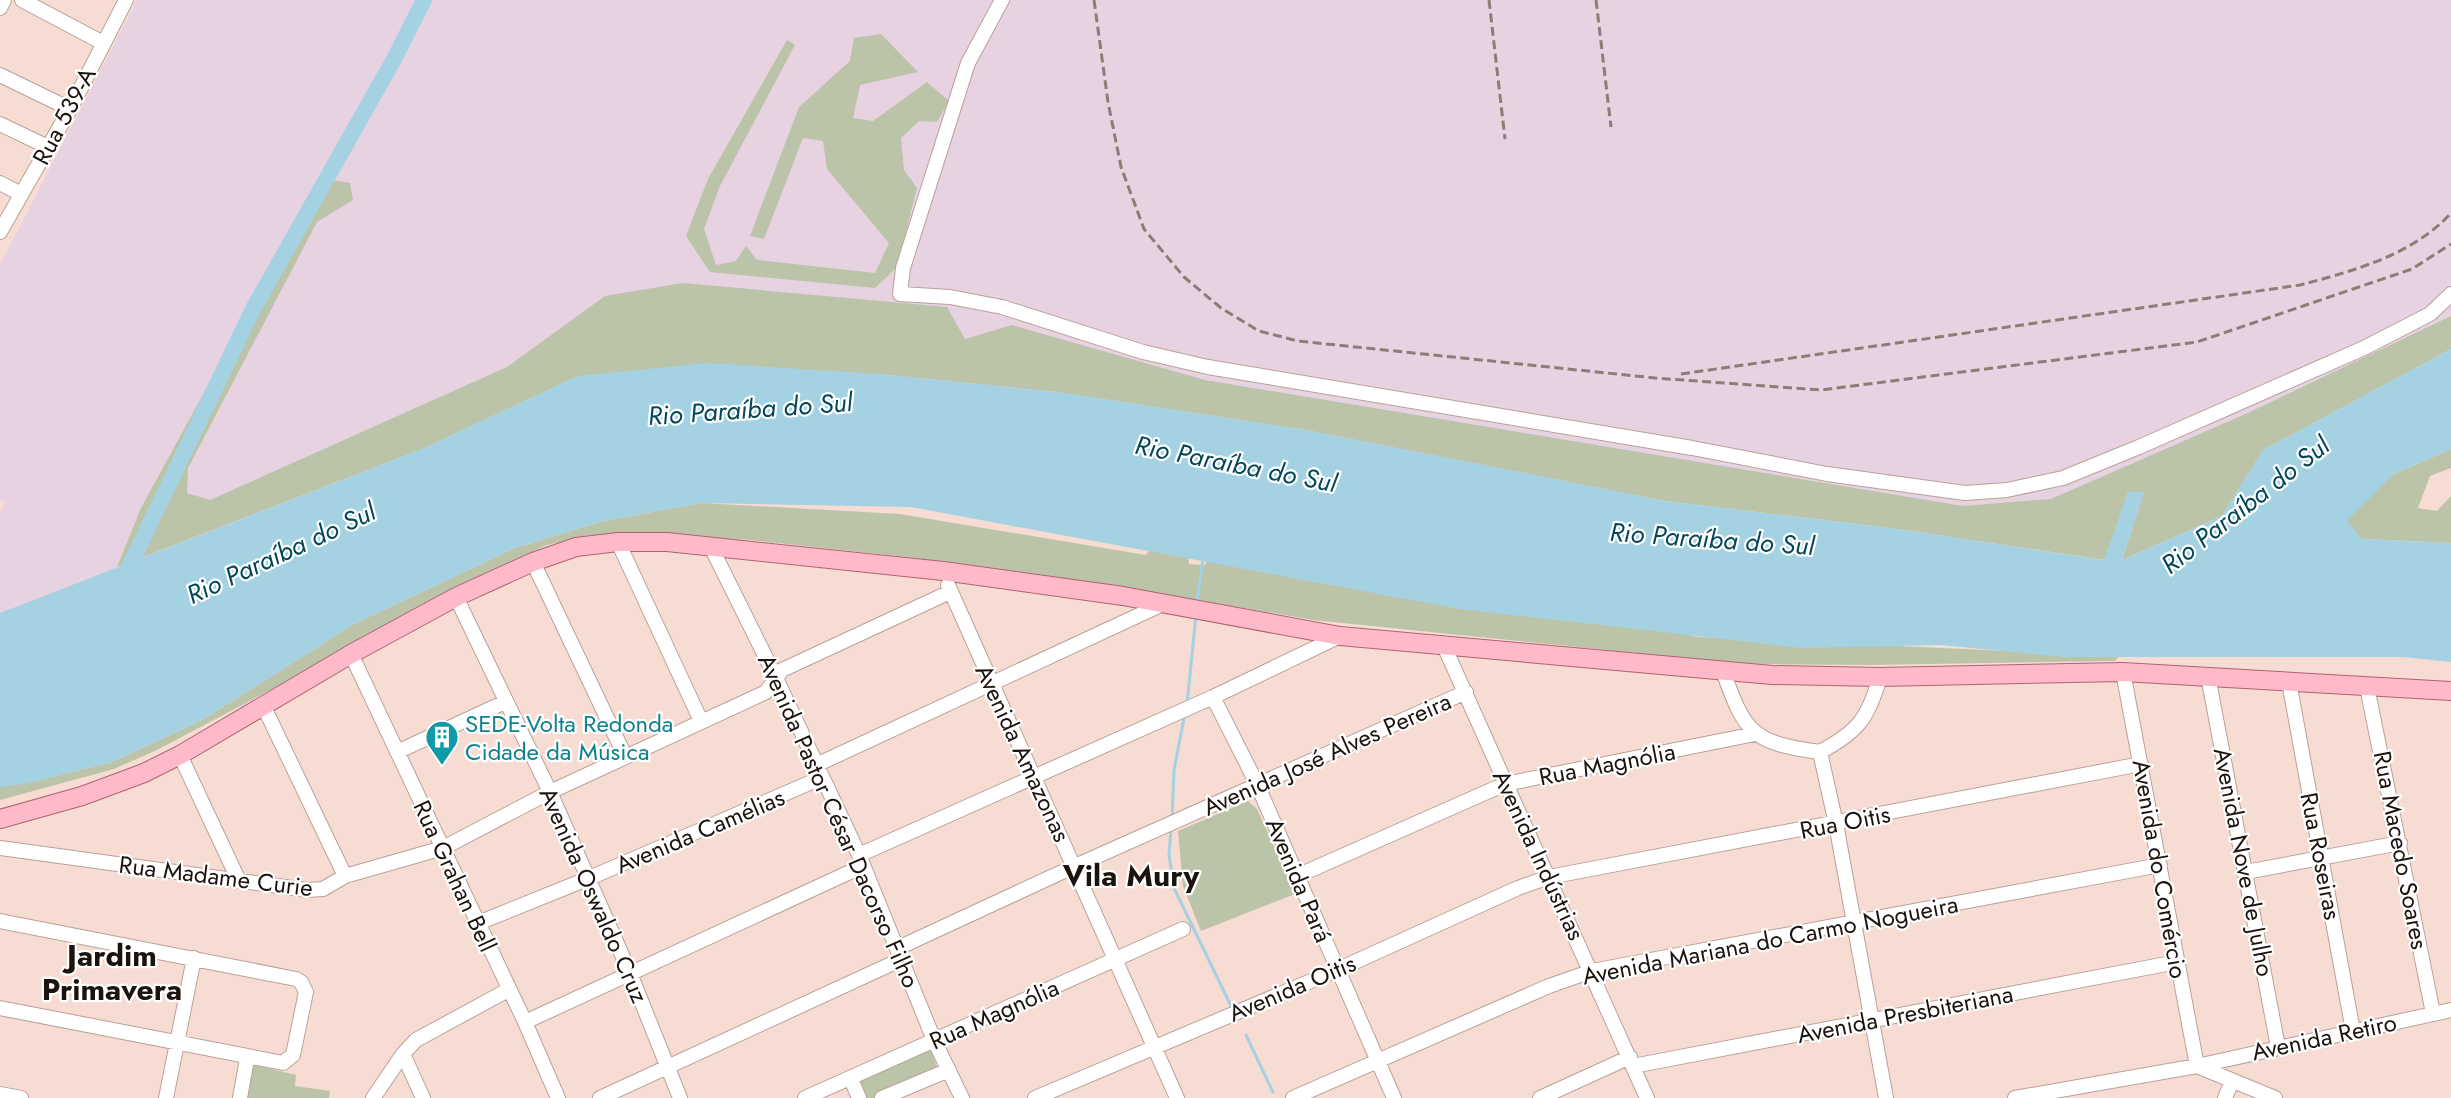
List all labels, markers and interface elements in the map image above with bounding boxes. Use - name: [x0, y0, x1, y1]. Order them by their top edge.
- street label: Rua 539-A: [24, 61, 104, 171]
- water label: Rio Paraíba do Sul: [647, 383, 855, 435]
- water label: Rio Paraíba do Sul: [1132, 426, 1341, 502]
- water label: Rio Paraíba do Sul: [2153, 426, 2338, 583]
- water label: Rio Paraíba do Sul: [180, 492, 383, 613]
- water label: Rio Paraíba do Sul: [1609, 513, 1817, 565]
- street label: Avenida Pastor César Dacorso Filho: [749, 649, 929, 993]
- street label: Avenida Amazonas: [967, 659, 1079, 847]
- street label: Avenida José Alves Pereira: [1197, 683, 1457, 825]
- place label: SEDE-Volta Redonda Cidade da Música: [465, 706, 673, 769]
- building icon: SEDE-Volta Redonda Cidade da Música: [424, 719, 460, 766]
- street label: Rua Magnólia: [1536, 734, 1678, 794]
- street label: Avenida Nove de Julho: [2205, 745, 2283, 979]
- street label: Rua Macedo Soares: [2365, 748, 2437, 952]
- street label: Avenida do Comércio: [2124, 757, 2196, 981]
- street label: Avenida Indústrias: [1484, 764, 1594, 946]
- street label: Avenida Camélias: [610, 780, 790, 882]
- street label: Avenida Oswaldo Cruz: [531, 782, 657, 1008]
- street label: Rua Roseiras: [2292, 789, 2350, 923]
- street label: Rua Grahan Bell: [405, 794, 505, 958]
- street label: Rua Oitis: [1797, 796, 1893, 848]
- street label: Avenida Pará: [1257, 812, 1341, 948]
- street label: Rua Madame Curie: [117, 847, 315, 905]
- district label: Vila Mury: [1062, 854, 1200, 897]
- street label: Avenida Mariana do Carmo Nogueira: [1579, 886, 1961, 994]
- district label: Jardim Primavera: [42, 934, 182, 1011]
- street label: Avenida Oitis: [1223, 945, 1361, 1031]
- street label: Rua Magnólia: [924, 970, 1064, 1058]
- street label: Avenida Presbiteriana: [1794, 976, 2016, 1052]
- street label: Avenida Retiro: [2248, 1005, 2400, 1069]

